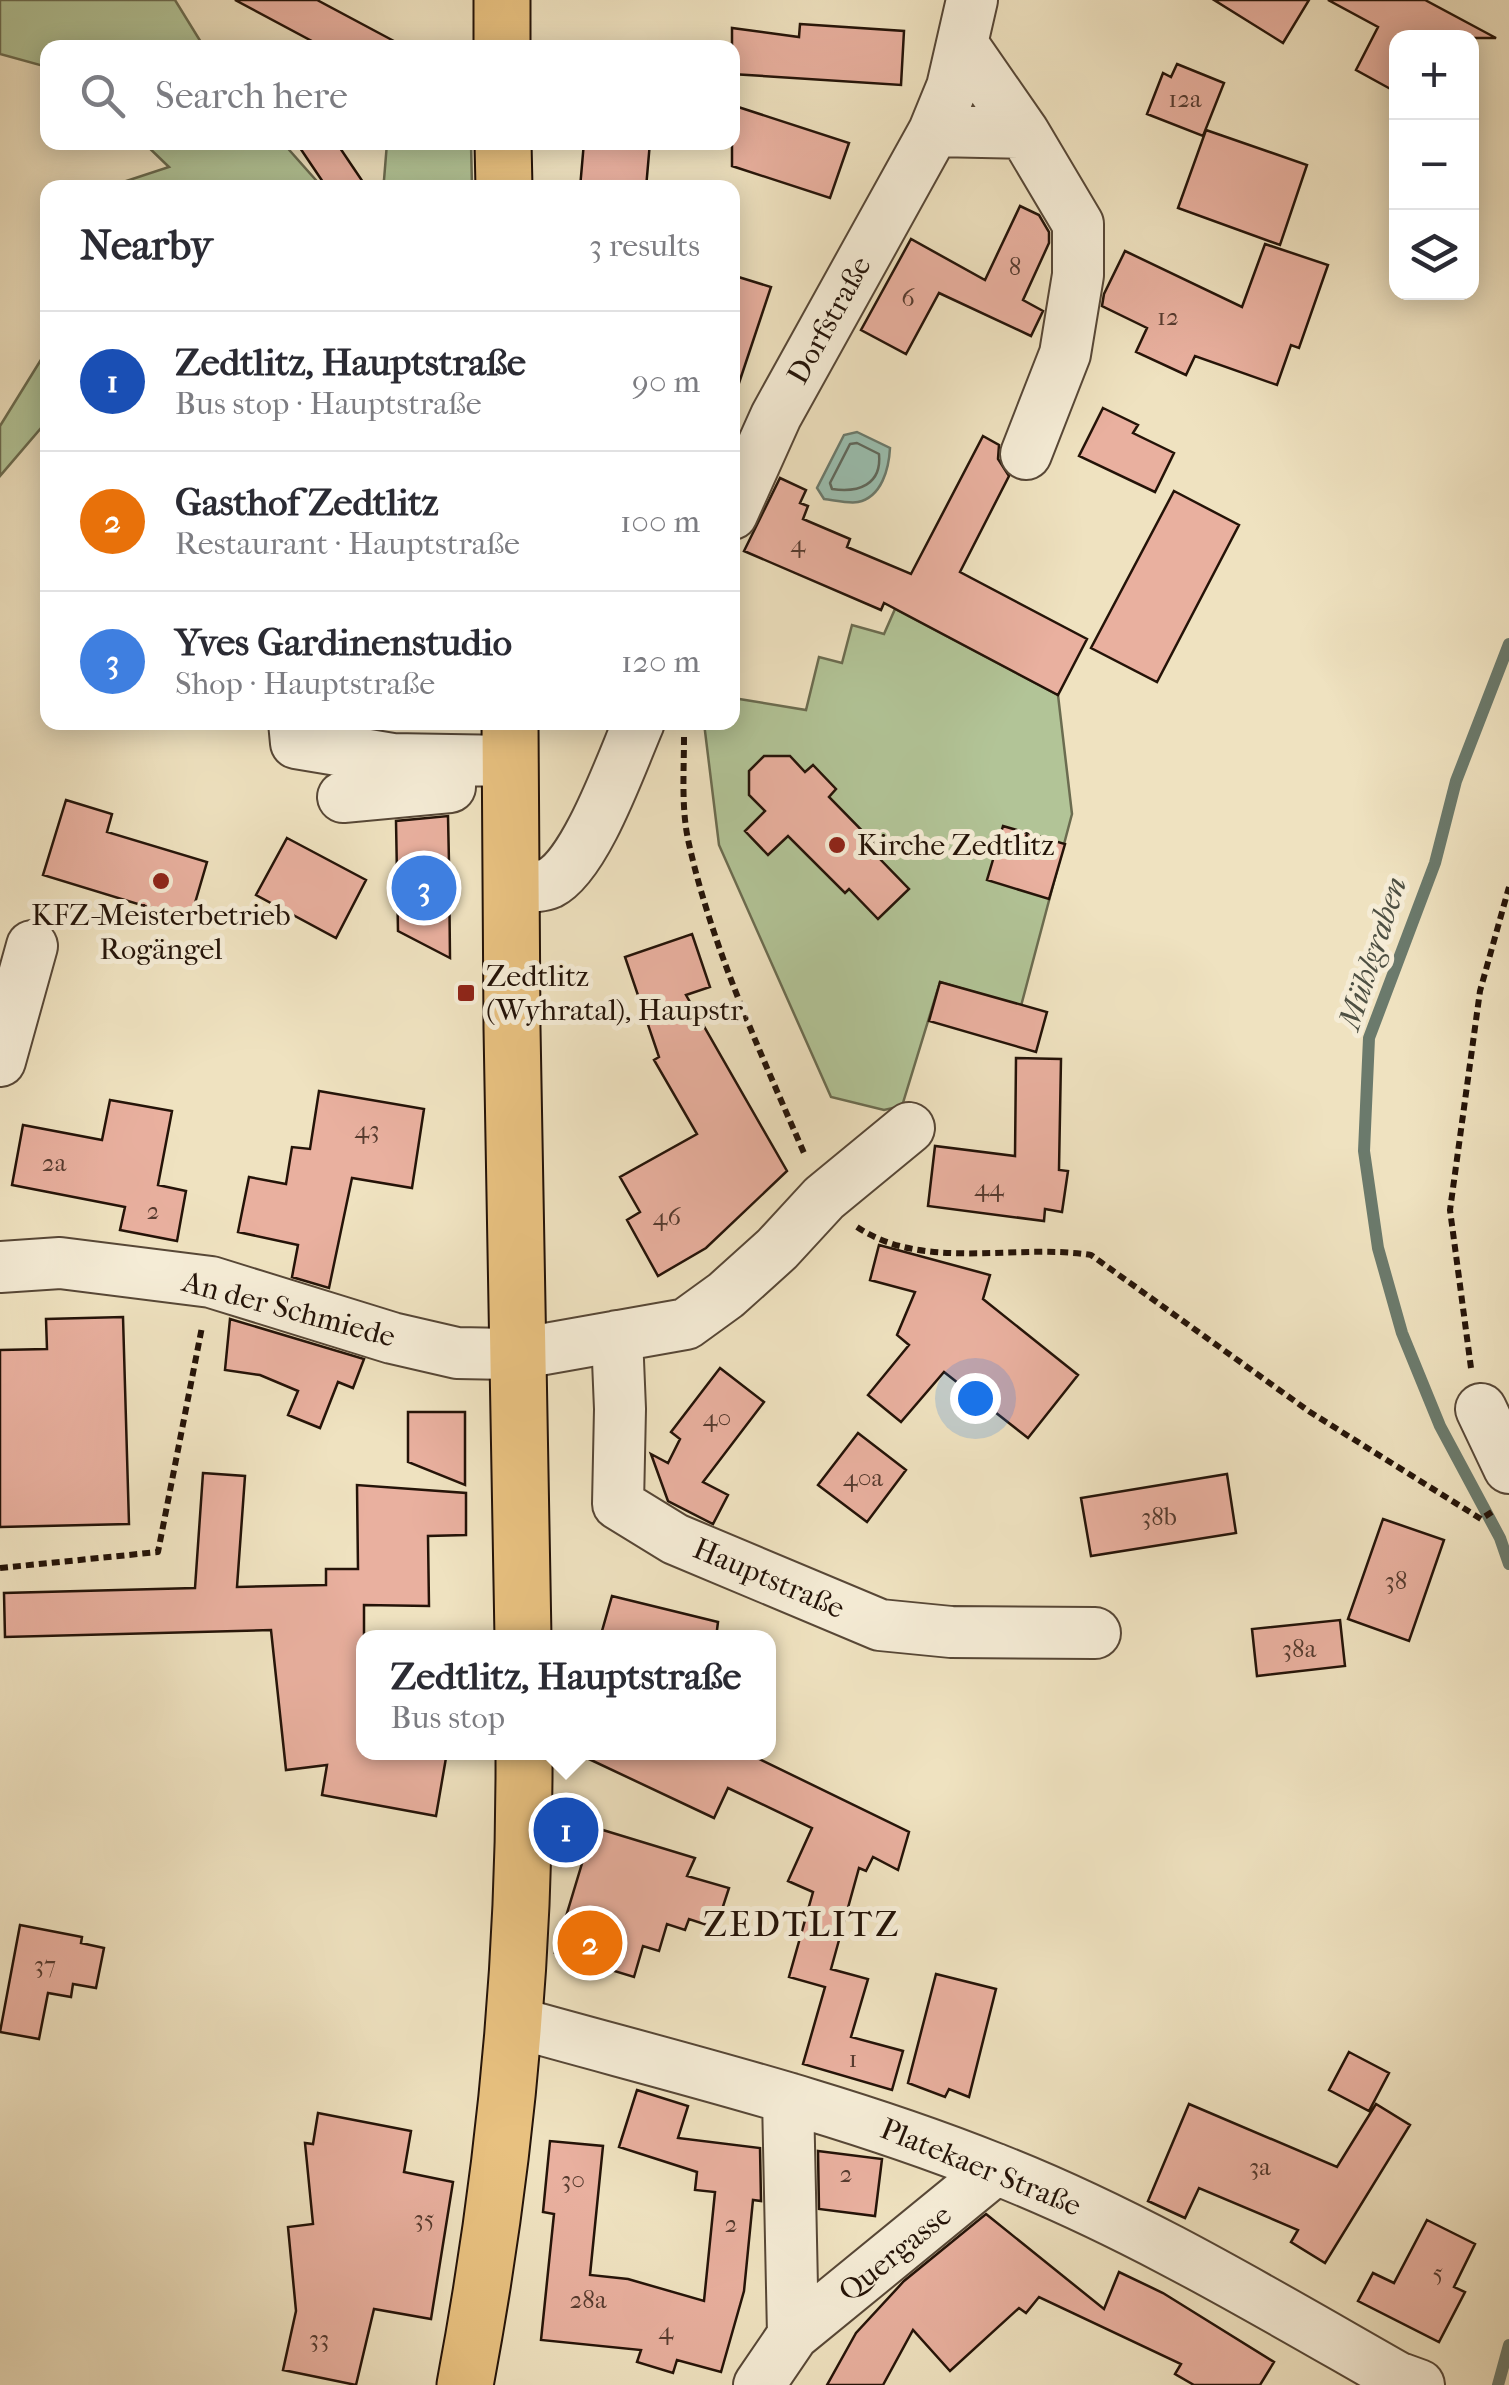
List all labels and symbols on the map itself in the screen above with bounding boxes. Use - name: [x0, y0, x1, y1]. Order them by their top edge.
- house number: 12a: [1168, 84, 1202, 113]
- street label: Dorfstraße: [780, 250, 879, 390]
- house number: 8: [1009, 252, 1021, 281]
- house number: 6: [901, 283, 915, 312]
- house number: 12: [1157, 302, 1179, 331]
- house number: 4: [791, 529, 807, 558]
- place label: Kirche Zedtlitz: [857, 828, 1055, 863]
- marker: Kirche Zedtlitz: [826, 834, 848, 856]
- pin: 3: [392, 850, 456, 926]
- marker: KFZ-Meisterbetrieb Rogängel: [150, 870, 172, 892]
- water label: Mühlgraben: [1330, 872, 1415, 1036]
- place label: KFZ-Meisterbetrieb Rogängel: [31, 898, 291, 967]
- place label: Zedtlitz (Wyhratal), Haupstr.: [486, 959, 748, 1028]
- marker: Zedtlitz (Wyhratal), Haupstr.: [455, 982, 477, 1004]
- house number: 43: [354, 1115, 380, 1144]
- house number: 2a: [42, 1148, 67, 1177]
- house number: 44: [974, 1173, 1005, 1202]
- house number: 2: [147, 1196, 159, 1225]
- house number: 46: [653, 1202, 682, 1231]
- street label: An der Schmiede: [178, 1264, 399, 1355]
- your location: [950, 1373, 1001, 1424]
- house number: 40: [703, 1403, 731, 1432]
- house number: 40a: [843, 1463, 883, 1492]
- house number: 38b: [1141, 1502, 1177, 1531]
- street label: Hauptstraße: [688, 1531, 850, 1626]
- house number: 38: [1385, 1566, 1407, 1595]
- house number: 38a: [1282, 1634, 1317, 1663]
- pin: 1: [534, 1792, 598, 1868]
- district label: ZEDTLITZ: [703, 1904, 901, 1945]
- pin: 2: [558, 1906, 622, 1980]
- house number: 37: [34, 1950, 56, 1979]
- house number: 1: [849, 2044, 857, 2073]
- street label: Platekaer Straße: [875, 2111, 1086, 2224]
- house number: 3a: [1249, 2152, 1271, 2181]
- house number: 2: [840, 2159, 852, 2188]
- house number: 30: [561, 2165, 585, 2194]
- street label: Quergasse: [832, 2197, 959, 2309]
- house number: 35: [413, 2204, 435, 2233]
- house number: 2: [725, 2209, 737, 2238]
- house number: 5: [1433, 2258, 1443, 2287]
- house number: 28a: [570, 2285, 607, 2314]
- house number: 4: [659, 2316, 675, 2345]
- house number: 33: [309, 2324, 329, 2353]

